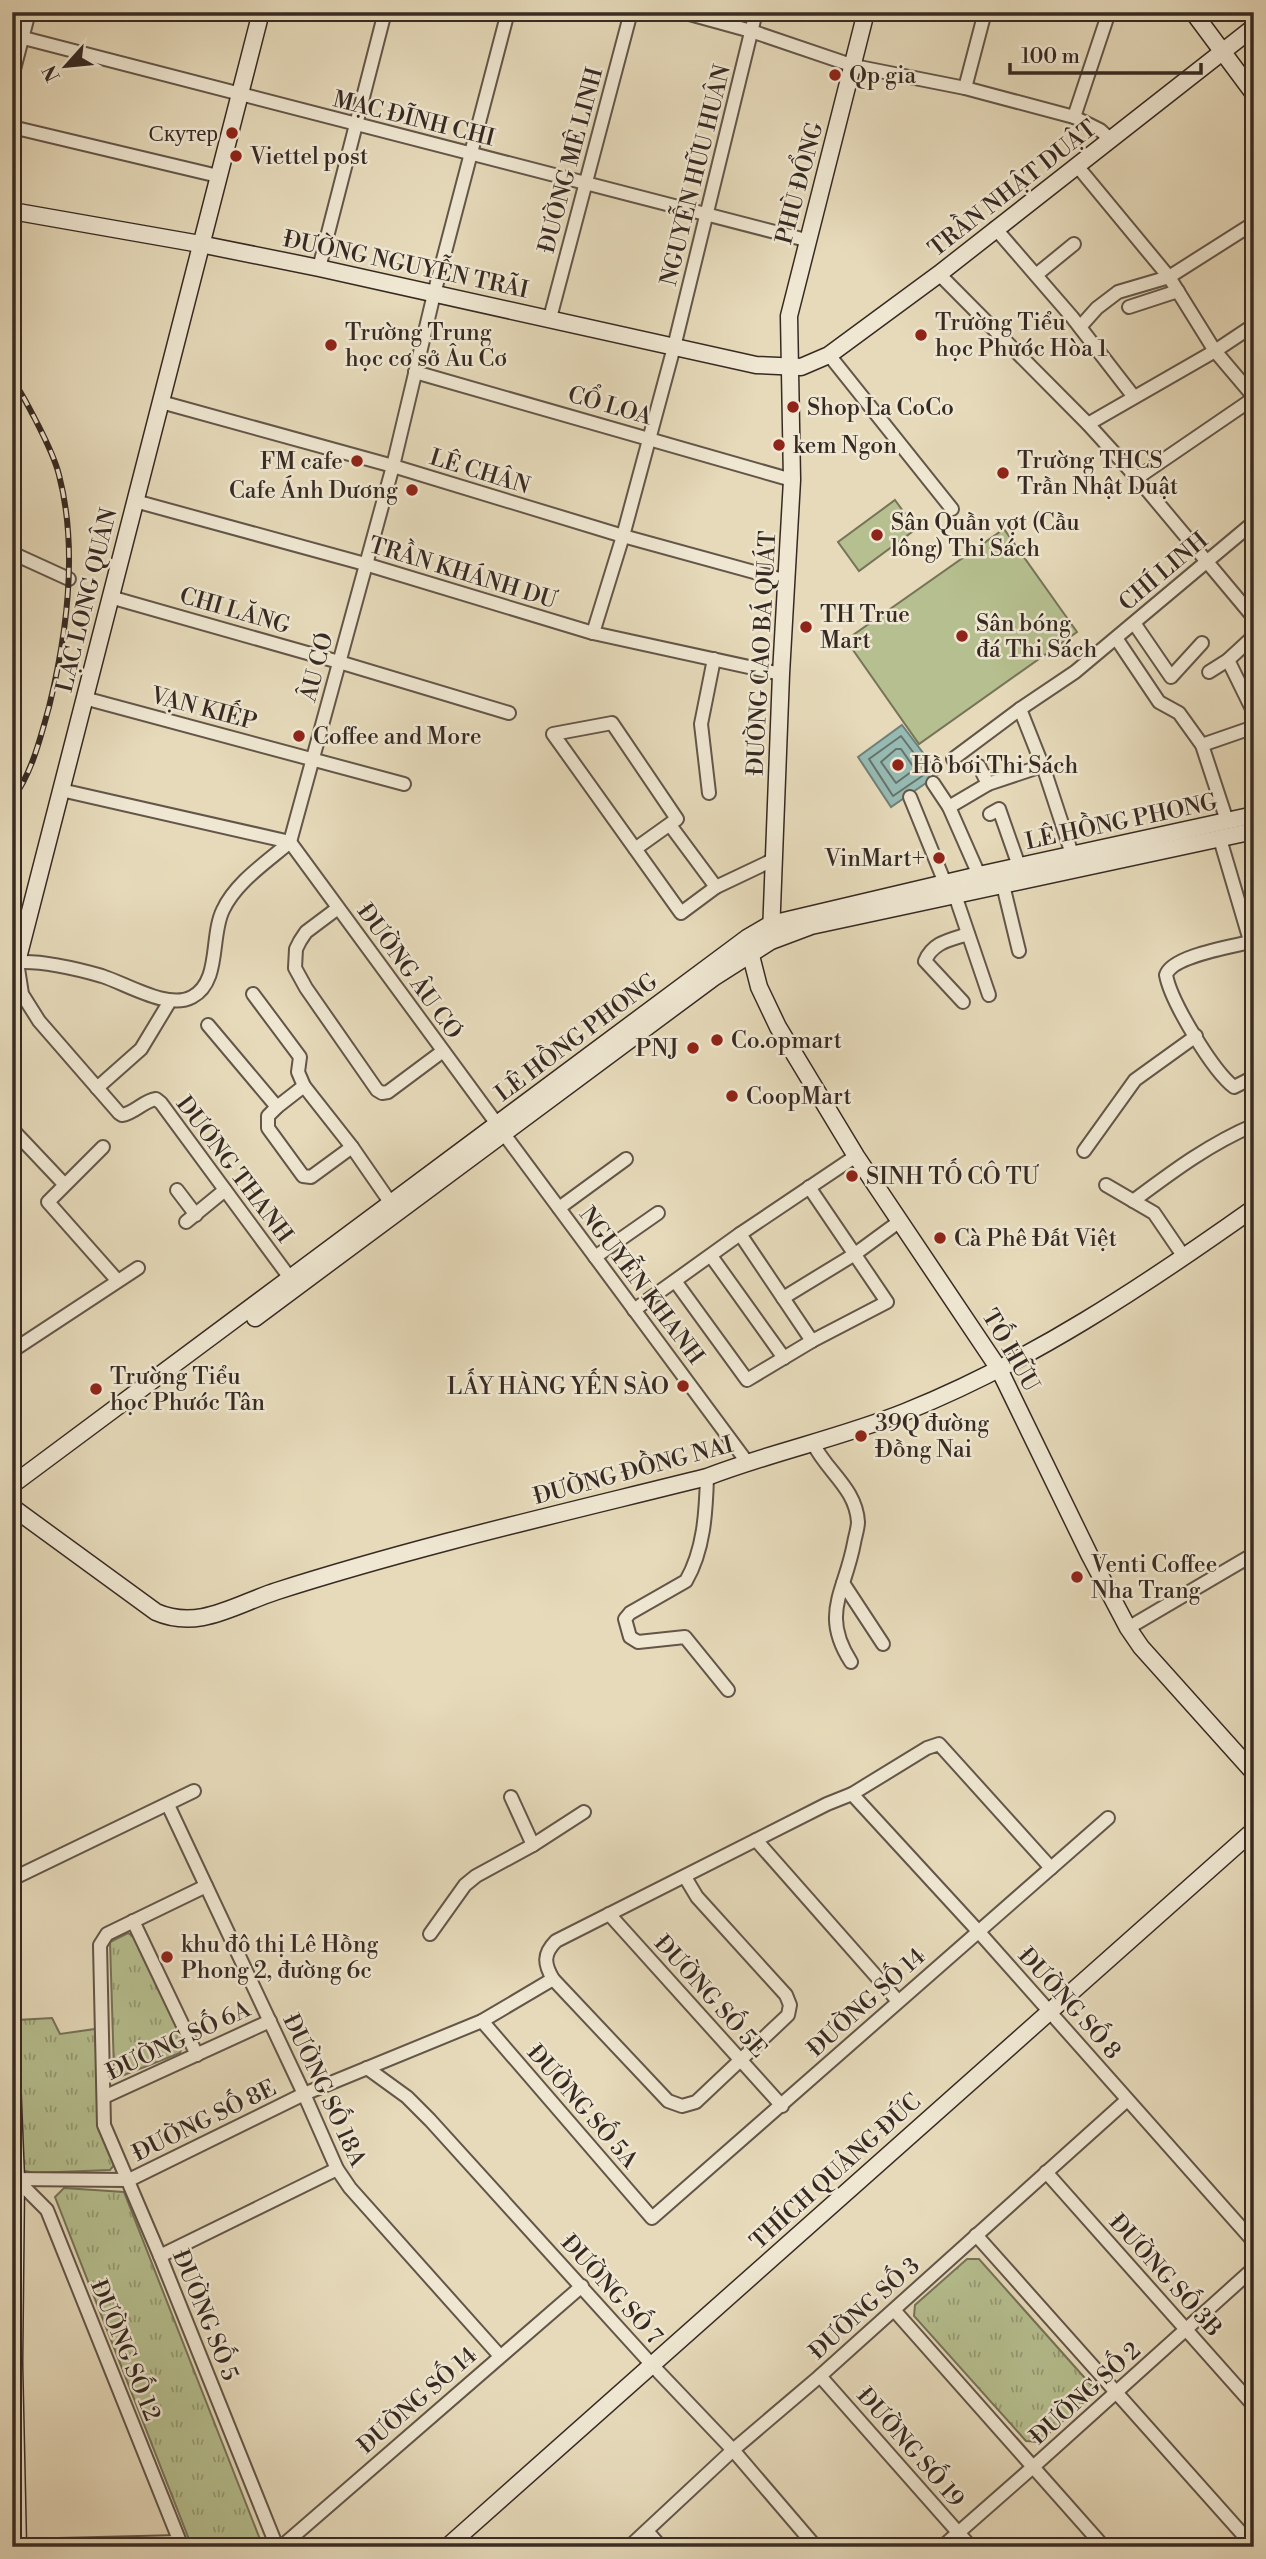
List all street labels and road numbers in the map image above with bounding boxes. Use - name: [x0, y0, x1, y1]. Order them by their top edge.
- street label: NGUYỄN HỮU HUÂN: [649, 60, 737, 289]
- street label: ĐƯỜNG MÊ LINH: [530, 63, 609, 256]
- street label: MẠC ĐĨNH CHI: [330, 83, 498, 153]
- street label: TRẦN NHẬT DUẬT: [920, 111, 1102, 263]
- street label: PHÙ ĐỔNG: [765, 118, 830, 247]
- street label: ĐƯỜNG NGUYỄN TRÃI: [281, 219, 532, 305]
- street label: CỔ LOA: [565, 376, 657, 432]
- street label: LÊ CHÂN: [426, 442, 534, 500]
- street label: LẠC LONG QUÂN: [49, 505, 123, 695]
- street label: CHÍ LINH: [1112, 525, 1214, 617]
- street label: TRẦN KHÁNH DƯ: [365, 526, 562, 615]
- street label: ĐƯỜNG CAO BÁ QUÁT: [739, 530, 782, 776]
- street label: CHI LĂNG: [176, 580, 294, 640]
- street label: ÂU CƠ: [292, 629, 340, 706]
- street label: VẠN KIẾP: [147, 676, 261, 737]
- street label: LÊ HỒNG PHONG: [1021, 783, 1220, 856]
- street label: ĐƯỜNG ÂU CƠ: [351, 897, 470, 1045]
- street label: LÊ HỒNG PHONG: [487, 964, 663, 1108]
- street label: DƯƠNG THANH: [170, 1091, 299, 1249]
- street label: NGUYỄN KHANH: [573, 1198, 715, 1370]
- street label: TỐ HỮU: [975, 1302, 1049, 1397]
- street label: ĐƯỜNG ĐỒNG NAI: [529, 1426, 736, 1511]
- street label: ĐƯỜNG SỐ 5E: [648, 1926, 776, 2064]
- street label: ĐƯỜNG SỐ 14: [799, 1939, 931, 2063]
- street label: ĐƯỜNG SỐ 8: [1012, 1939, 1130, 2065]
- street label: ĐƯỜNG SỐ 6A: [100, 1990, 256, 2087]
- street label: ĐƯỜNG SỐ 18A: [276, 2007, 377, 2172]
- street label: ĐƯỜNG SỐ 5A: [521, 2036, 648, 2175]
- street label: ĐƯỜNG SỐ 8E: [126, 2070, 281, 2168]
- street label: THÍCH QUẢNG ĐỨC: [743, 2086, 927, 2256]
- street label: ĐƯỜNG SỐ 3B: [1103, 2205, 1231, 2343]
- street label: ĐƯỜNG SỐ 7: [555, 2226, 672, 2351]
- street label: ĐƯỜNG SỐ 5: [166, 2244, 249, 2385]
- street label: ĐƯỜNG SỐ 3: [800, 2248, 926, 2366]
- street label: ĐƯỜNG SỐ 12: [84, 2274, 171, 2425]
- street label: ĐƯỜNG SỐ 2: [1021, 2333, 1147, 2451]
- street label: ĐƯỜNG SỐ 14: [349, 2338, 483, 2460]
- street label: ĐƯỜNG SỐ 19: [851, 2379, 974, 2513]

